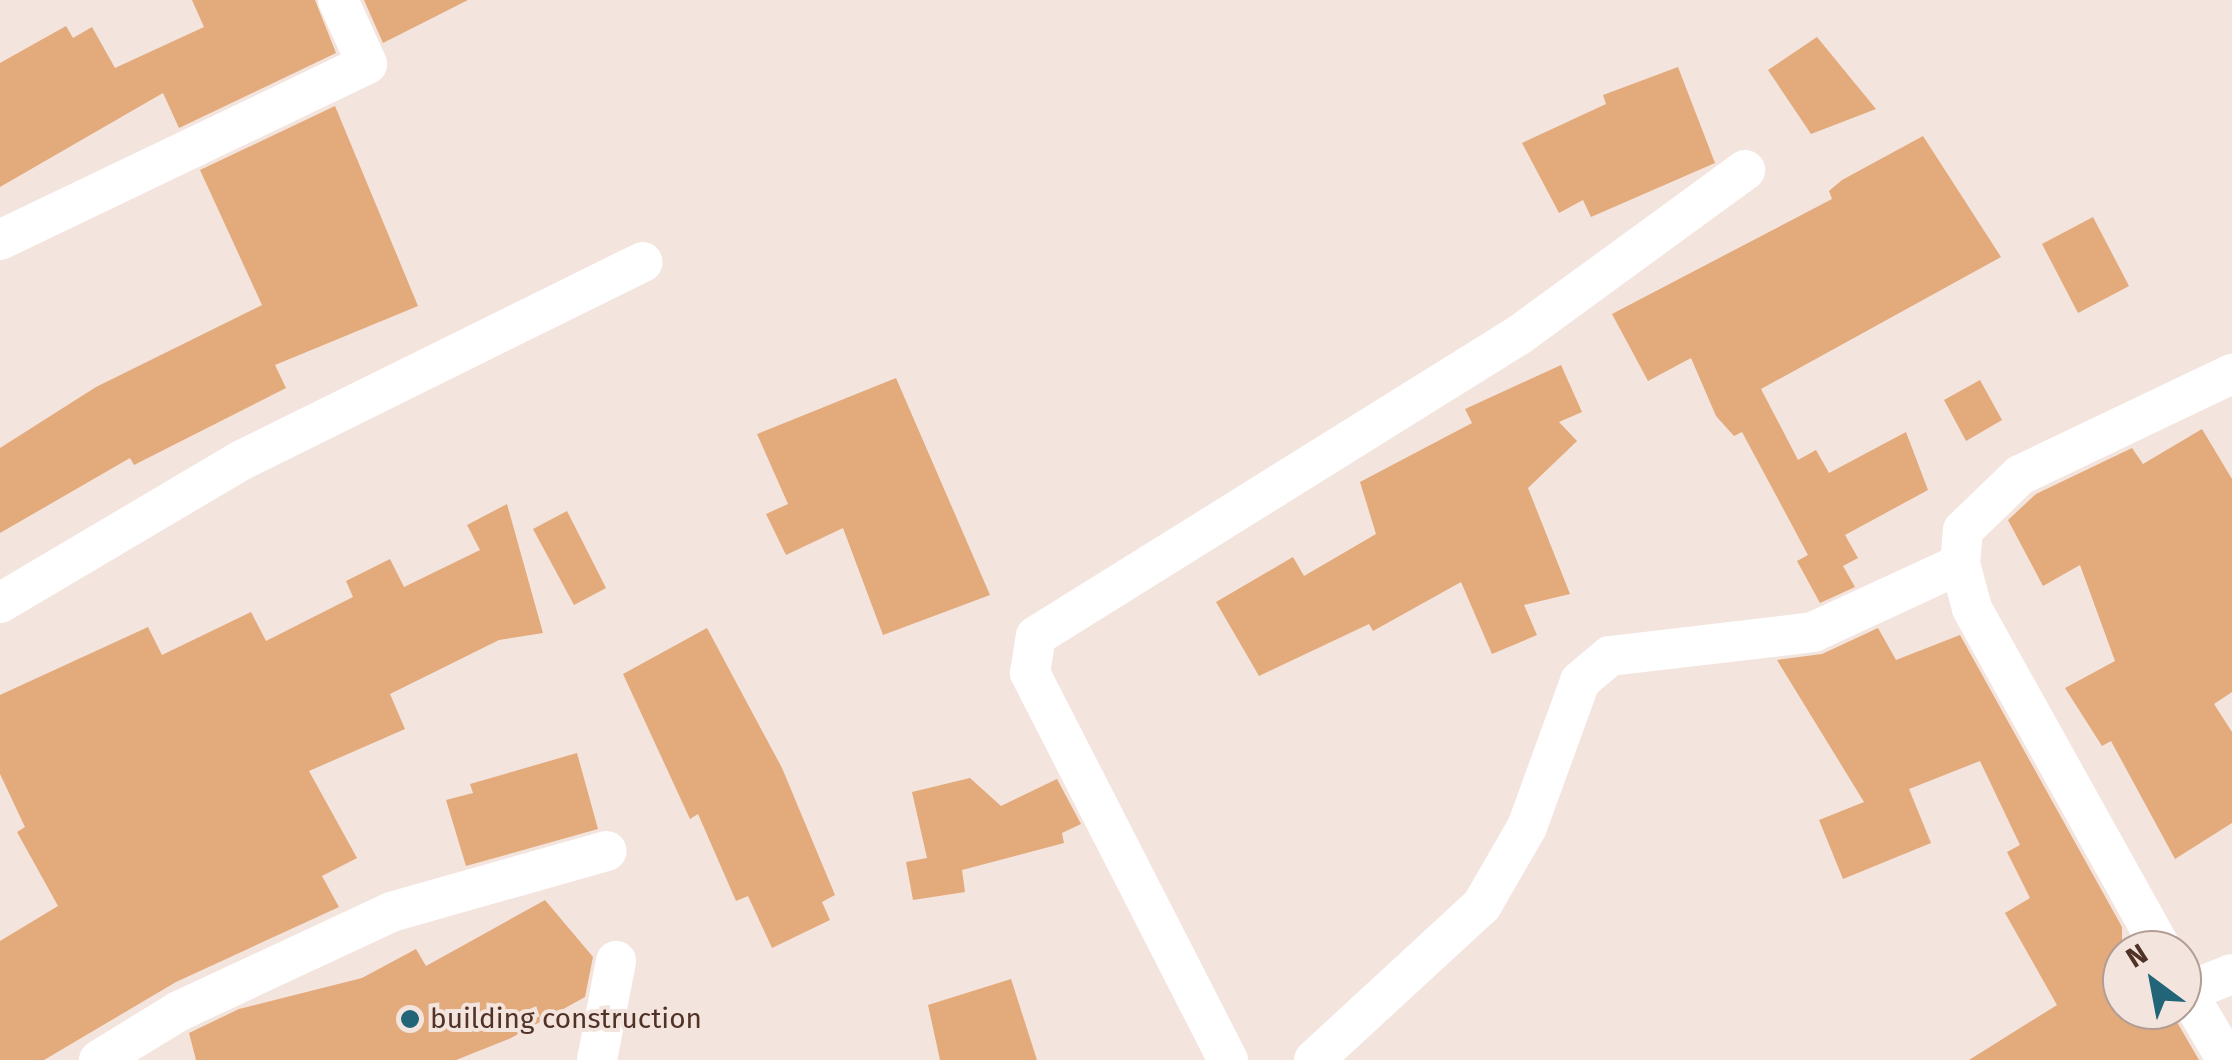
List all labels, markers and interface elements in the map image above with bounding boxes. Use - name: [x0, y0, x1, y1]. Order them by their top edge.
- north arrow: [2102, 930, 2202, 1030]
- text: N: [2120, 937, 2154, 975]
- place label: building construction: [430, 1002, 702, 1036]
- marker: building construction: [399, 1008, 421, 1030]

